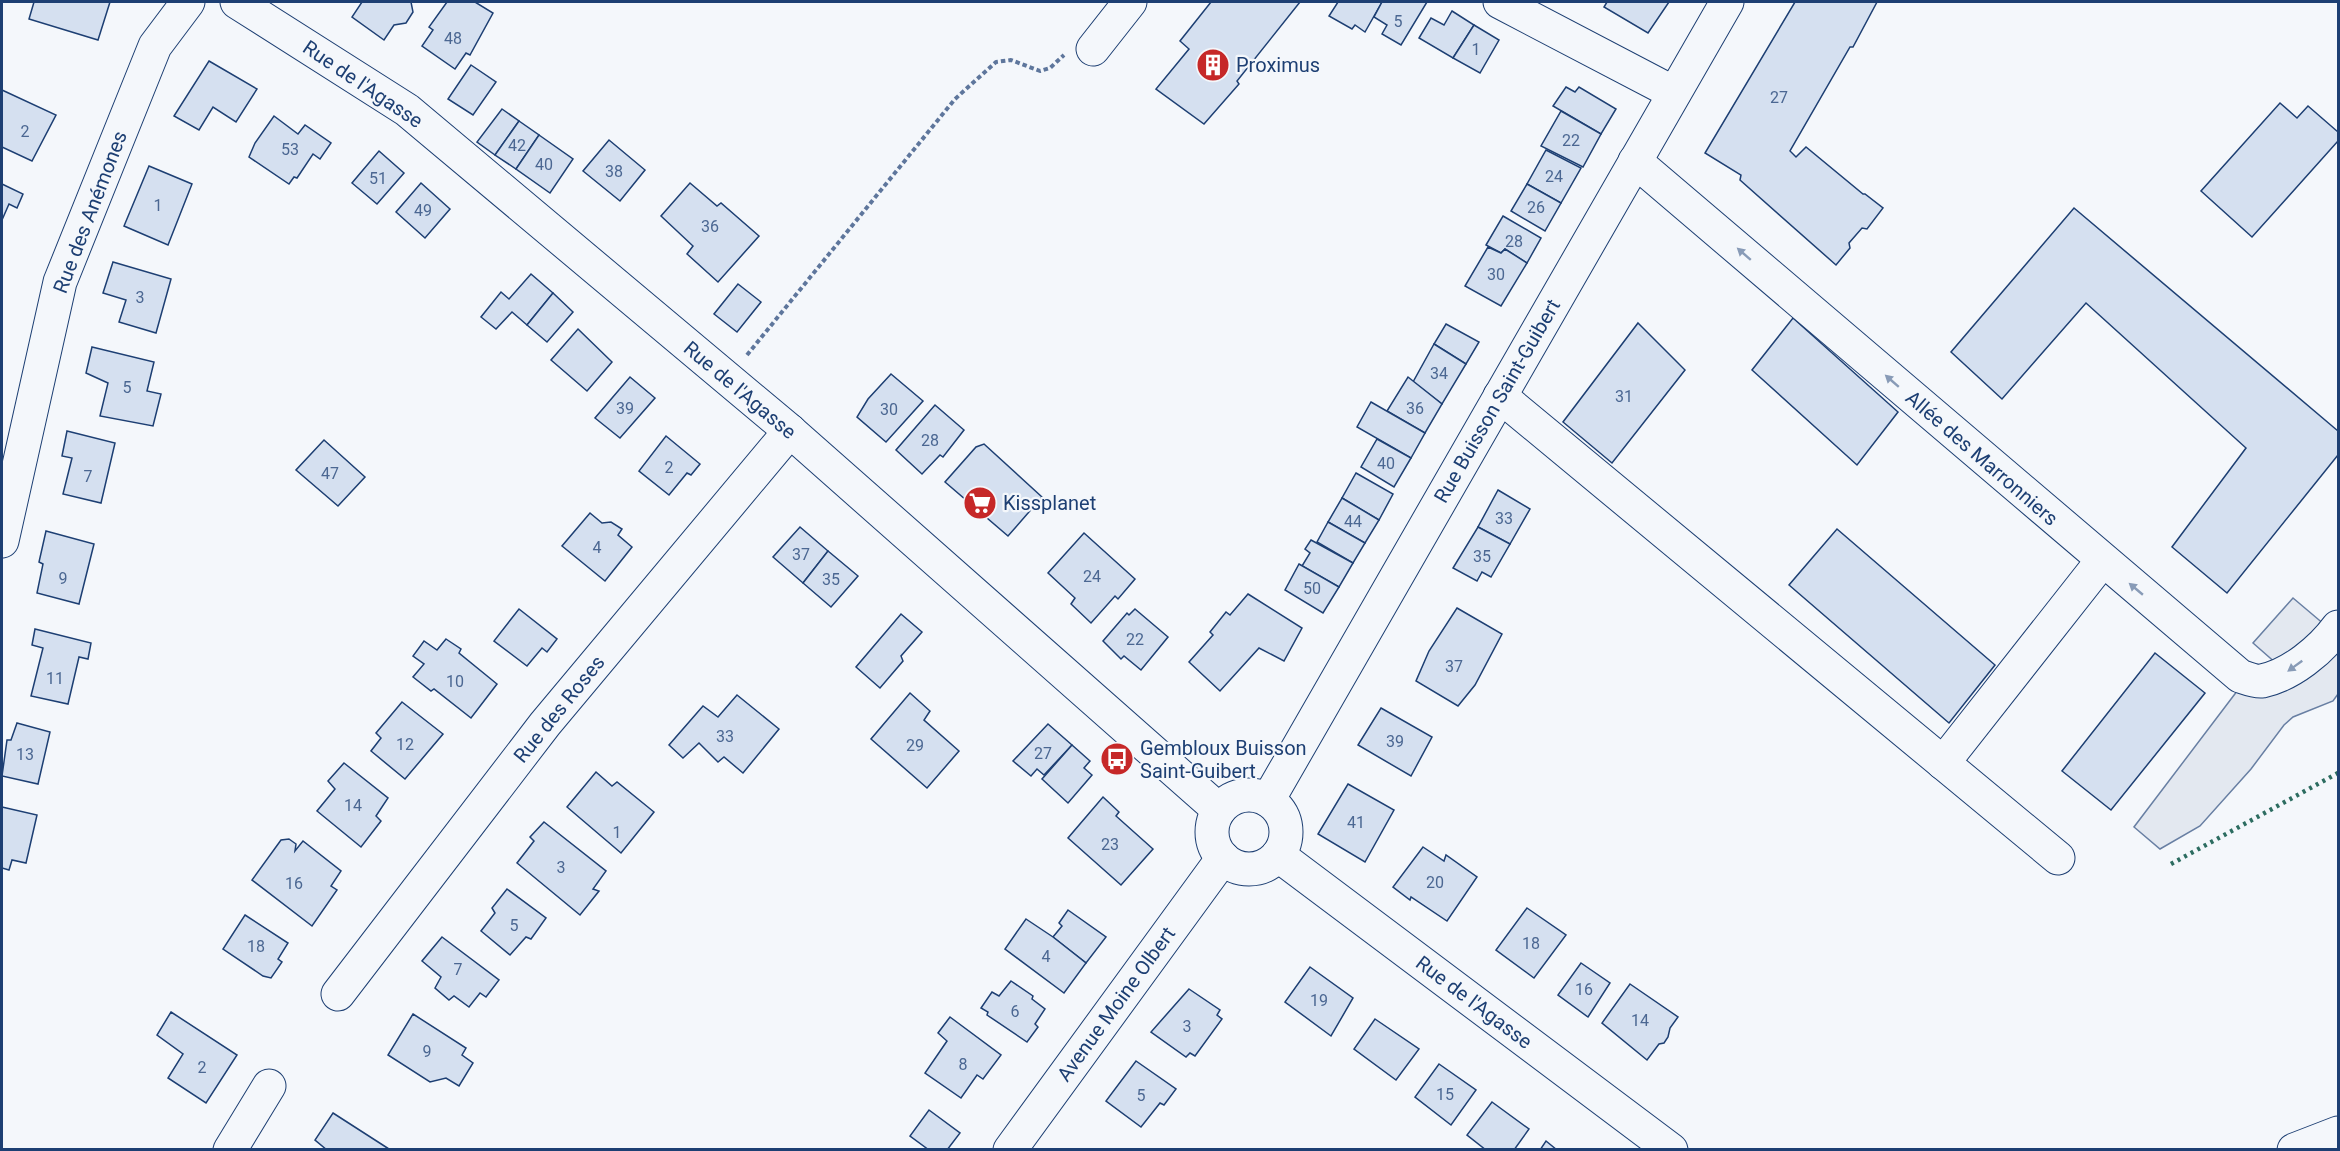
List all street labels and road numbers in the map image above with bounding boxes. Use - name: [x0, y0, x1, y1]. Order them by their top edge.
- street label: Rue de l'Agasse: [299, 35, 427, 133]
- street label: Rue des Anémones: [48, 128, 132, 296]
- street label: Rue Buisson Saint-Guibert: [1429, 295, 1565, 507]
- street label: Rue de l'Agasse: [679, 336, 801, 444]
- street label: Allée des Marronniers: [1901, 385, 2063, 531]
- street label: Rue des Roses: [508, 651, 610, 767]
- street label: Avenue Moine Olbert: [1052, 922, 1180, 1086]
- street label: Rue de l'Agasse: [1411, 950, 1537, 1054]

